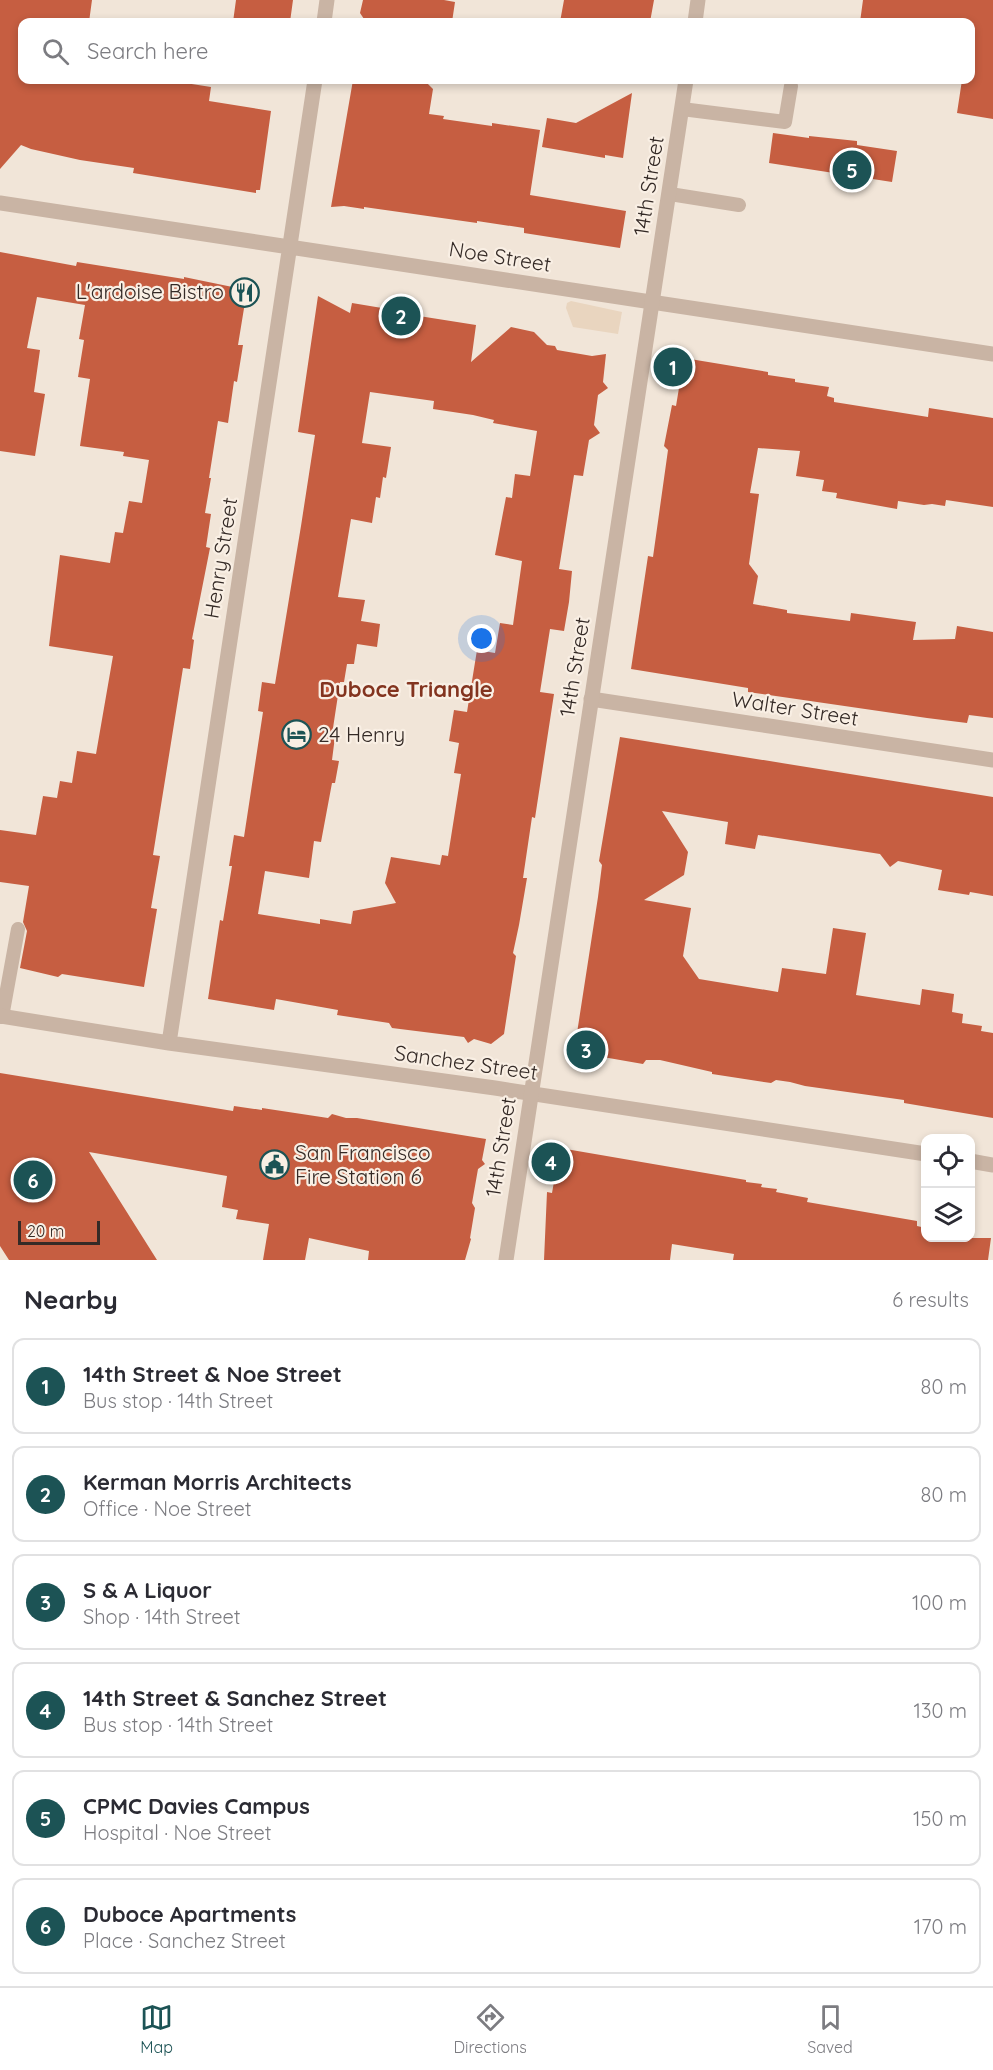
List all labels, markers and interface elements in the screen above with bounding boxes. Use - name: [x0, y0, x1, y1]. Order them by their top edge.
- search box: [18, 18, 975, 84]
- icon: search: [39, 35, 72, 68]
- text: Search here: [87, 37, 208, 65]
- street label: 14th Street: [627, 134, 669, 238]
- pin: 5: [832, 148, 872, 192]
- street label: Noe Street: [447, 235, 553, 277]
- restaurant icon: L'ardoise Bistro: [229, 276, 261, 308]
- place label: L'ardoise Bistro: [76, 278, 224, 304]
- pin: 2: [382, 294, 420, 338]
- pin: 1: [654, 344, 692, 389]
- street label: Henry Street: [198, 495, 242, 620]
- street label: 14th Street: [553, 615, 595, 719]
- your location: [467, 624, 496, 653]
- district label: Duboce Triangle: [319, 675, 493, 703]
- street label: Walter Street: [730, 685, 860, 731]
- hotel icon: 24 Henry: [281, 719, 313, 751]
- place label: 24 Henry: [318, 721, 405, 747]
- pin: 3: [566, 1028, 606, 1072]
- street label: Sanchez Street: [393, 1039, 540, 1085]
- street label: 14th Street: [479, 1095, 521, 1199]
- map controls: [921, 1134, 975, 1242]
- button: locate: [921, 1134, 975, 1188]
- place label: San Francisco Fire Station 6: [295, 1139, 431, 1189]
- pin: 4: [532, 1140, 570, 1184]
- public building icon: San Francisco Fire Station 6: [258, 1149, 290, 1181]
- pin: 6: [14, 1158, 52, 1202]
- button: layers: [921, 1188, 975, 1242]
- scale bar: [18, 1218, 100, 1246]
- text: 20 m: [27, 1221, 64, 1241]
- text: Nearby: [24, 1283, 118, 1316]
- text: 6 results: [892, 1287, 969, 1312]
- text: 14th Street & Noe Street: [83, 1360, 342, 1388]
- text: 1: [42, 1374, 49, 1399]
- text: 80 m: [921, 1374, 967, 1399]
- text: Bus stop · 14th Street: [83, 1388, 273, 1413]
- text: Kerman Morris Architects: [83, 1468, 352, 1496]
- text: 2: [40, 1482, 51, 1507]
- text: 80 m: [921, 1482, 967, 1507]
- text: Office · Noe Street: [83, 1496, 252, 1521]
- text: S & A Liquor: [83, 1576, 212, 1604]
- text: 3: [40, 1590, 51, 1615]
- text: 100 m: [912, 1590, 967, 1615]
- text: Shop · 14th Street: [83, 1604, 241, 1629]
- text: 14th Street & Sanchez Street: [83, 1684, 387, 1712]
- text: 4: [40, 1698, 51, 1723]
- text: 130 m: [914, 1698, 967, 1723]
- text: Bus stop · 14th Street: [83, 1712, 273, 1737]
- text: CPMC Davies Campus: [83, 1792, 310, 1820]
- text: 5: [40, 1806, 51, 1831]
- text: 150 m: [913, 1806, 967, 1831]
- text: Hospital · Noe Street: [83, 1820, 272, 1845]
- text: Duboce Apartments: [83, 1900, 296, 1928]
- text: 6: [40, 1914, 51, 1939]
- text: 170 m: [914, 1914, 967, 1939]
- text: Place · Sanchez Street: [83, 1928, 286, 1953]
- tab: Map: [140, 2001, 173, 2057]
- tab: Directions: [454, 2001, 527, 2057]
- tab: Saved: [807, 2001, 853, 2057]

